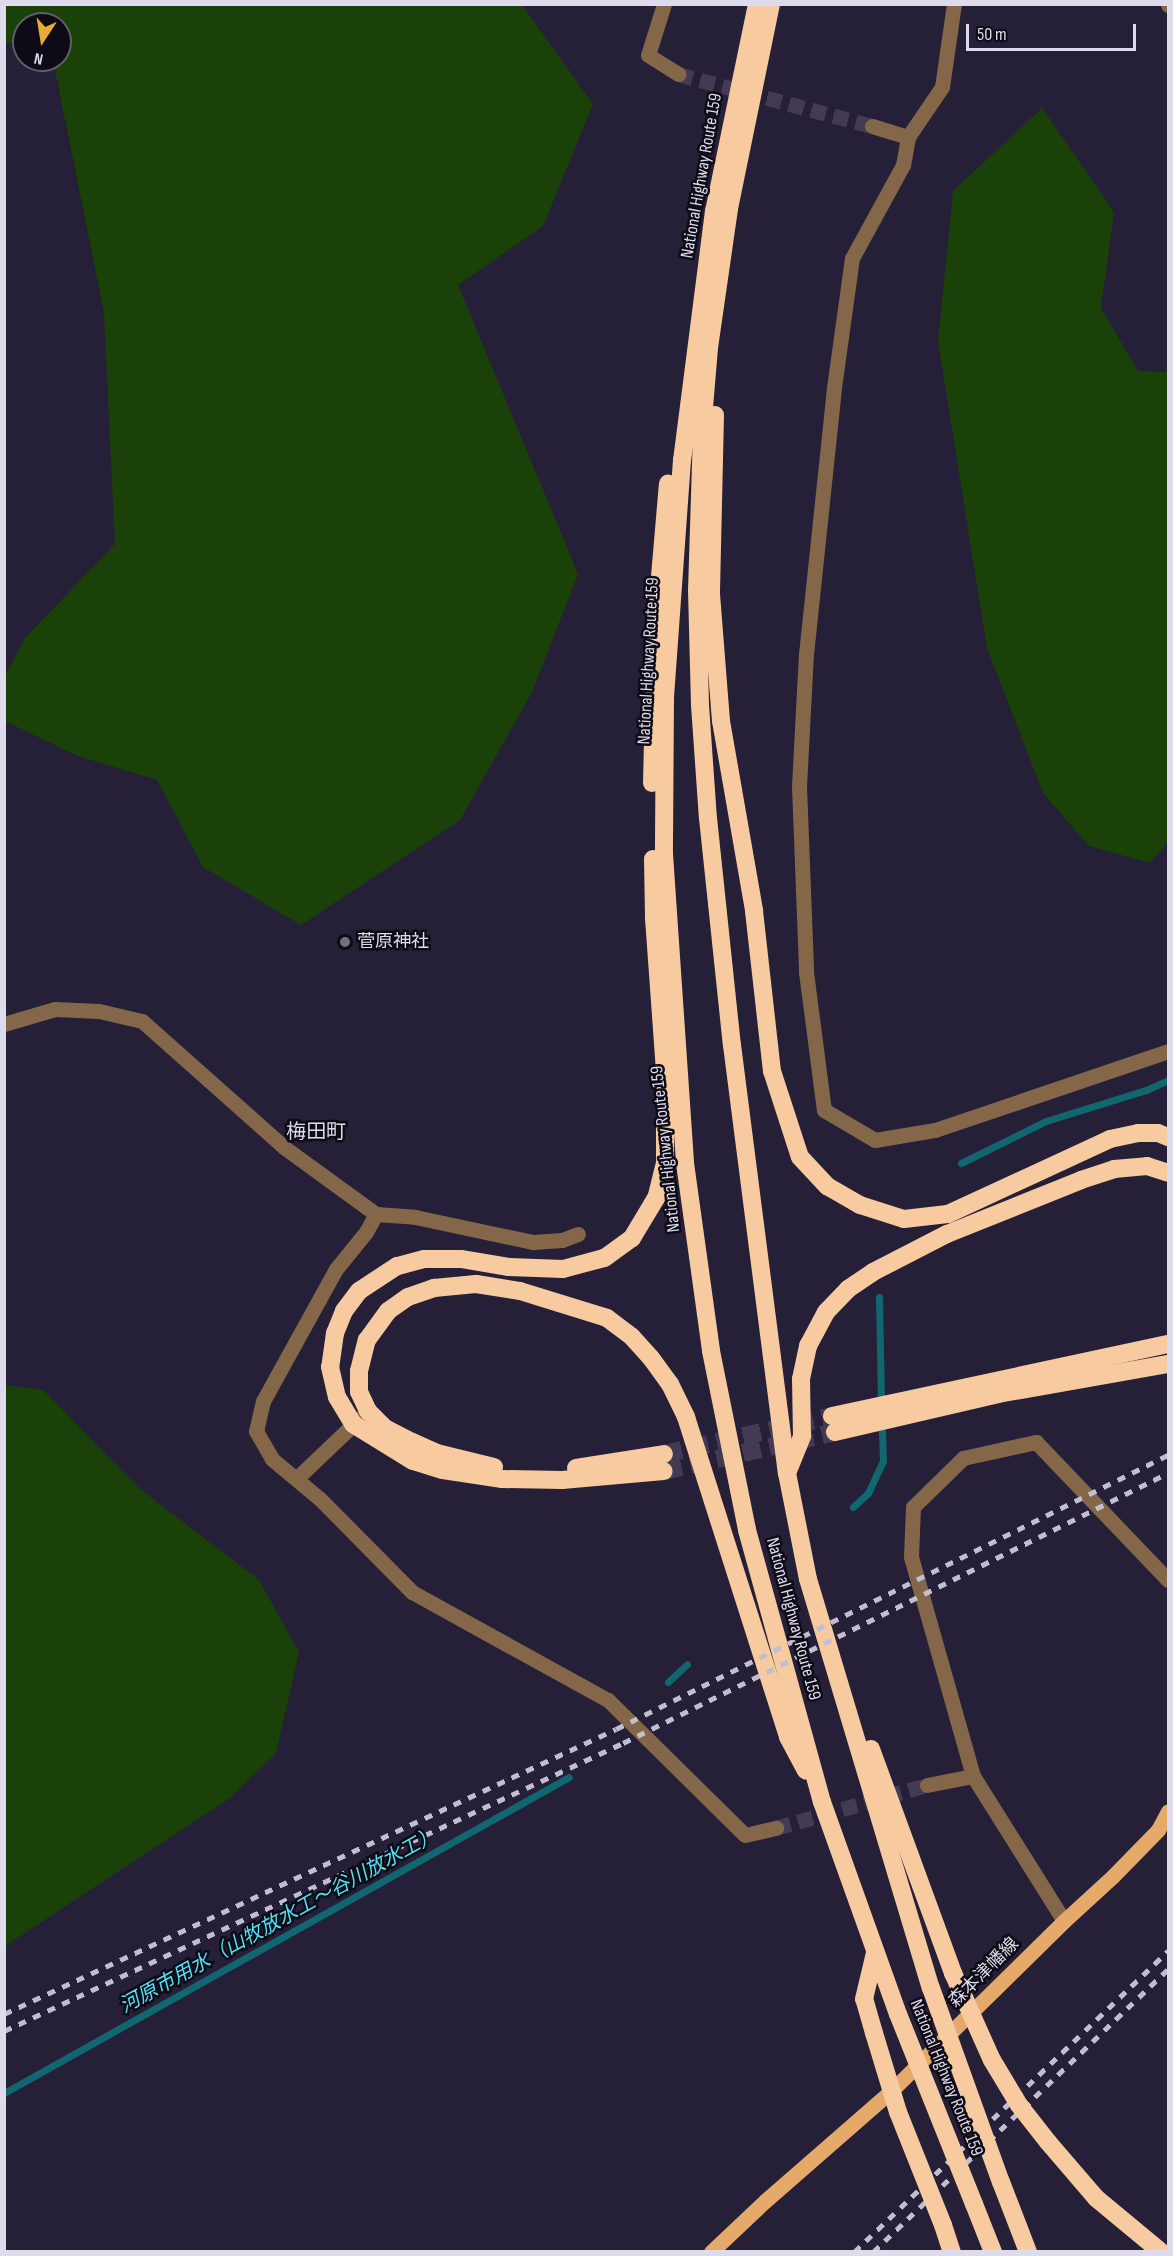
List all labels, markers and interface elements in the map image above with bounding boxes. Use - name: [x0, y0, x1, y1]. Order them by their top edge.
- north arrow: [12, 12, 72, 72]
- scale bar: [969, 12, 1138, 50]
- text: 50 m: [977, 24, 1007, 45]
- text: N: [32, 48, 45, 68]
- street label: National Highway Route 159: [677, 92, 727, 260]
- street label: National Highway Route 159: [634, 577, 664, 745]
- place label: 菅原神社: [357, 931, 429, 953]
- marker: 菅原神社: [338, 935, 352, 949]
- street label: National Highway Route 159: [647, 1065, 685, 1233]
- district label: 梅田町: [286, 1120, 346, 1144]
- street label: National Highway Route 159: [761, 1535, 825, 1703]
- water label: 河原市用水（山牧放水工～谷川放水工）: [116, 1823, 442, 2019]
- street label: 森本津幡線: [945, 1934, 1023, 2012]
- street label: National Highway Route 159: [905, 1996, 987, 2160]

